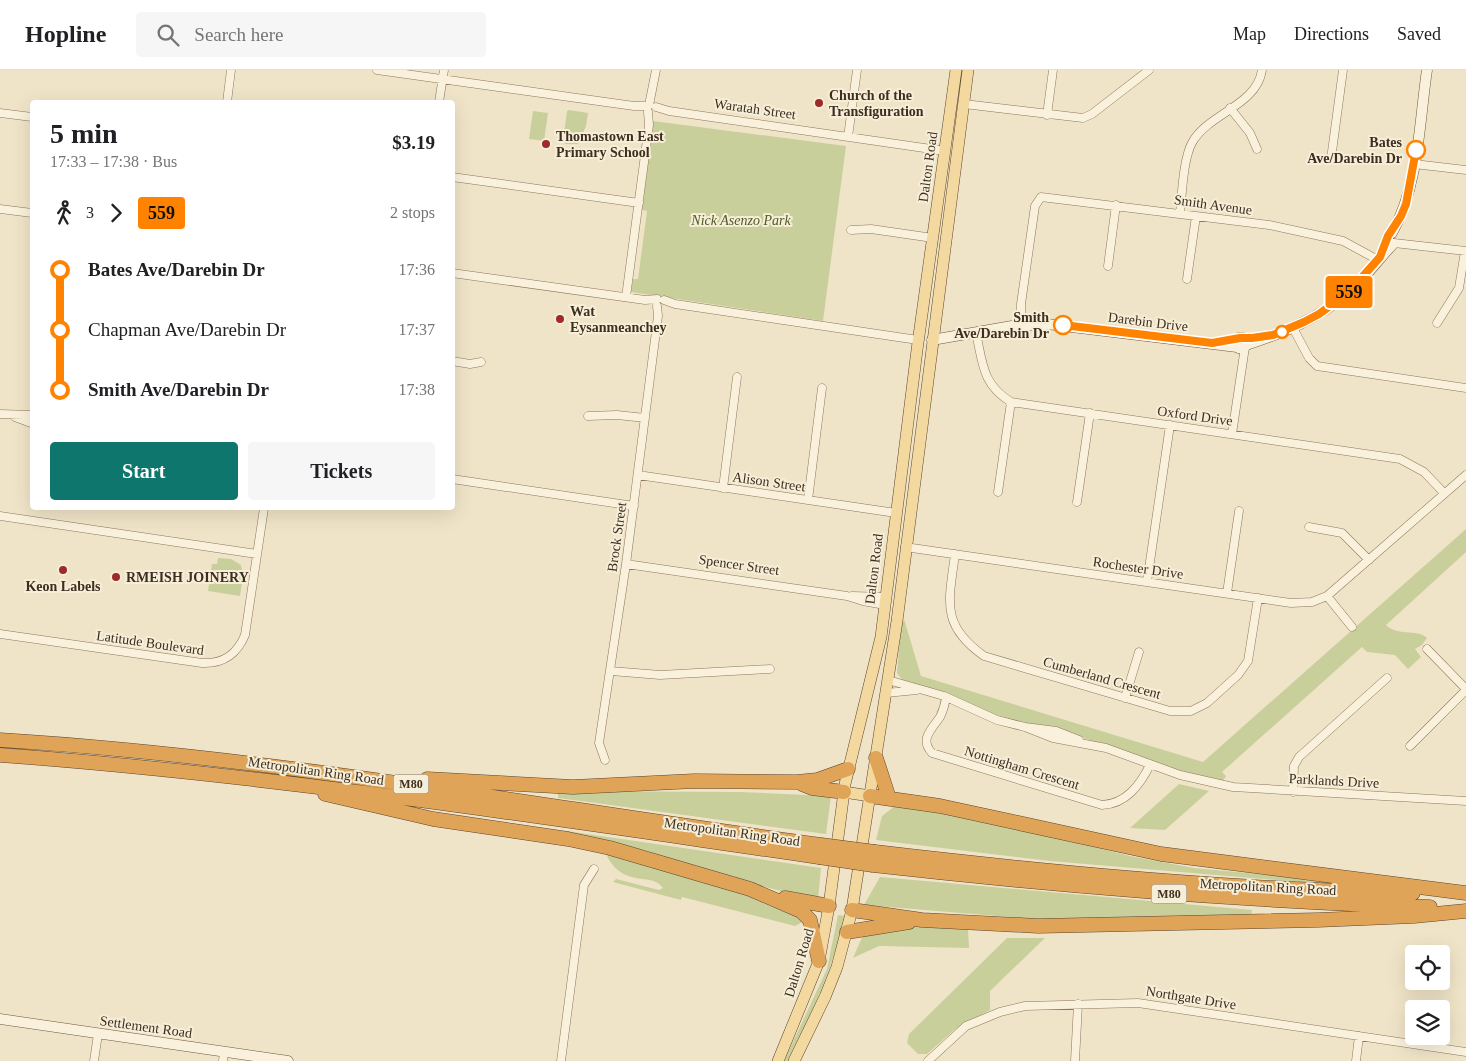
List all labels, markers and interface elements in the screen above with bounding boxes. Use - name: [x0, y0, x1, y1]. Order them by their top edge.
- search box: [136, 12, 486, 57]
- text: Hopline: [25, 21, 106, 47]
- icon: search: [154, 21, 182, 49]
- text: Search here: [194, 24, 284, 45]
- text: Map: [1233, 24, 1266, 44]
- text: Directions: [1294, 24, 1369, 44]
- text: Saved: [1397, 24, 1441, 44]
- place label: Church of the Transfiguration: [829, 88, 924, 119]
- street label: Waratah Street: [713, 96, 797, 122]
- marker: Church of the Transfiguration: [813, 97, 825, 109]
- text: 5 min: [50, 118, 118, 149]
- place label: Thomastown East Primary School: [556, 129, 664, 160]
- street label: Dalton Road: [916, 131, 940, 203]
- text: $3.19: [392, 132, 435, 153]
- place label: Bates Ave/Darebin Dr: [1307, 135, 1403, 166]
- marker: Thomastown East Primary School: [540, 138, 552, 150]
- marker: Bates Ave/Darebin Dr: [1406, 140, 1426, 160]
- text: 17:33 – 17:38 · Bus: [50, 153, 177, 170]
- street label: Smith Avenue: [1173, 192, 1253, 218]
- icon: walk: [50, 199, 78, 227]
- icon: forward: [102, 199, 130, 227]
- text: 559: [148, 203, 175, 223]
- text: 3: [86, 204, 94, 221]
- text: 2 stops: [390, 204, 435, 221]
- park label: Nick Asenzo Park: [690, 213, 791, 228]
- text: Bates Ave/Darebin Dr: [88, 259, 265, 280]
- text: 17:36: [399, 261, 435, 278]
- line badge: 559: [1320, 276, 1378, 308]
- text: 559: [1336, 282, 1363, 302]
- place label: Wat Eysanmeanchey: [570, 304, 666, 335]
- place label: Smith Ave/Darebin Dr: [954, 310, 1049, 341]
- street label: Darebin Drive: [1107, 310, 1189, 334]
- marker: Wat Eysanmeanchey: [554, 313, 566, 325]
- marker: Smith Ave/Darebin Dr: [1053, 315, 1073, 335]
- text: Chapman Ave/Darebin Dr: [88, 319, 286, 340]
- text: 17:37: [399, 321, 435, 338]
- unlabelled marker: [1275, 325, 1289, 339]
- text: Smith Ave/Darebin Dr: [88, 379, 269, 400]
- text: 17:38: [399, 381, 435, 398]
- street label: Oxford Drive: [1156, 403, 1234, 429]
- button: Start: [50, 442, 238, 500]
- button: Tickets: [248, 442, 435, 500]
- street label: Alison Street: [732, 469, 807, 495]
- street label: Brock Street: [605, 501, 629, 573]
- street label: Dalton Road: [862, 533, 886, 605]
- street label: Spencer Street: [698, 552, 780, 578]
- street label: Rochester Drive: [1092, 554, 1184, 582]
- marker: Keon Labels: [57, 564, 69, 576]
- place label: RMEISH JOINERY: [126, 570, 249, 585]
- marker: RMEISH JOINERY: [110, 571, 122, 583]
- place label: Keon Labels: [25, 579, 101, 594]
- street label: Latitude Boulevard: [95, 628, 205, 658]
- street label: Cumberland Crescent: [1041, 654, 1163, 702]
- street label: Nottingham Crescent: [963, 743, 1081, 793]
- street label: Metropolitan Ring Road: [247, 754, 385, 788]
- street label: Parklands Drive: [1288, 771, 1380, 791]
- road number: M80: [394, 774, 428, 794]
- street label: Metropolitan Ring Road: [663, 815, 801, 849]
- street label: Metropolitan Ring Road: [1199, 876, 1337, 898]
- road number: M80: [1152, 884, 1186, 904]
- street label: Dalton Road: [781, 927, 817, 999]
- map controls: [1405, 945, 1450, 1045]
- button: locate: [1405, 945, 1450, 990]
- street label: Northgate Drive: [1145, 983, 1237, 1013]
- button: layers: [1405, 1000, 1450, 1045]
- street label: Settlement Road: [99, 1013, 193, 1041]

